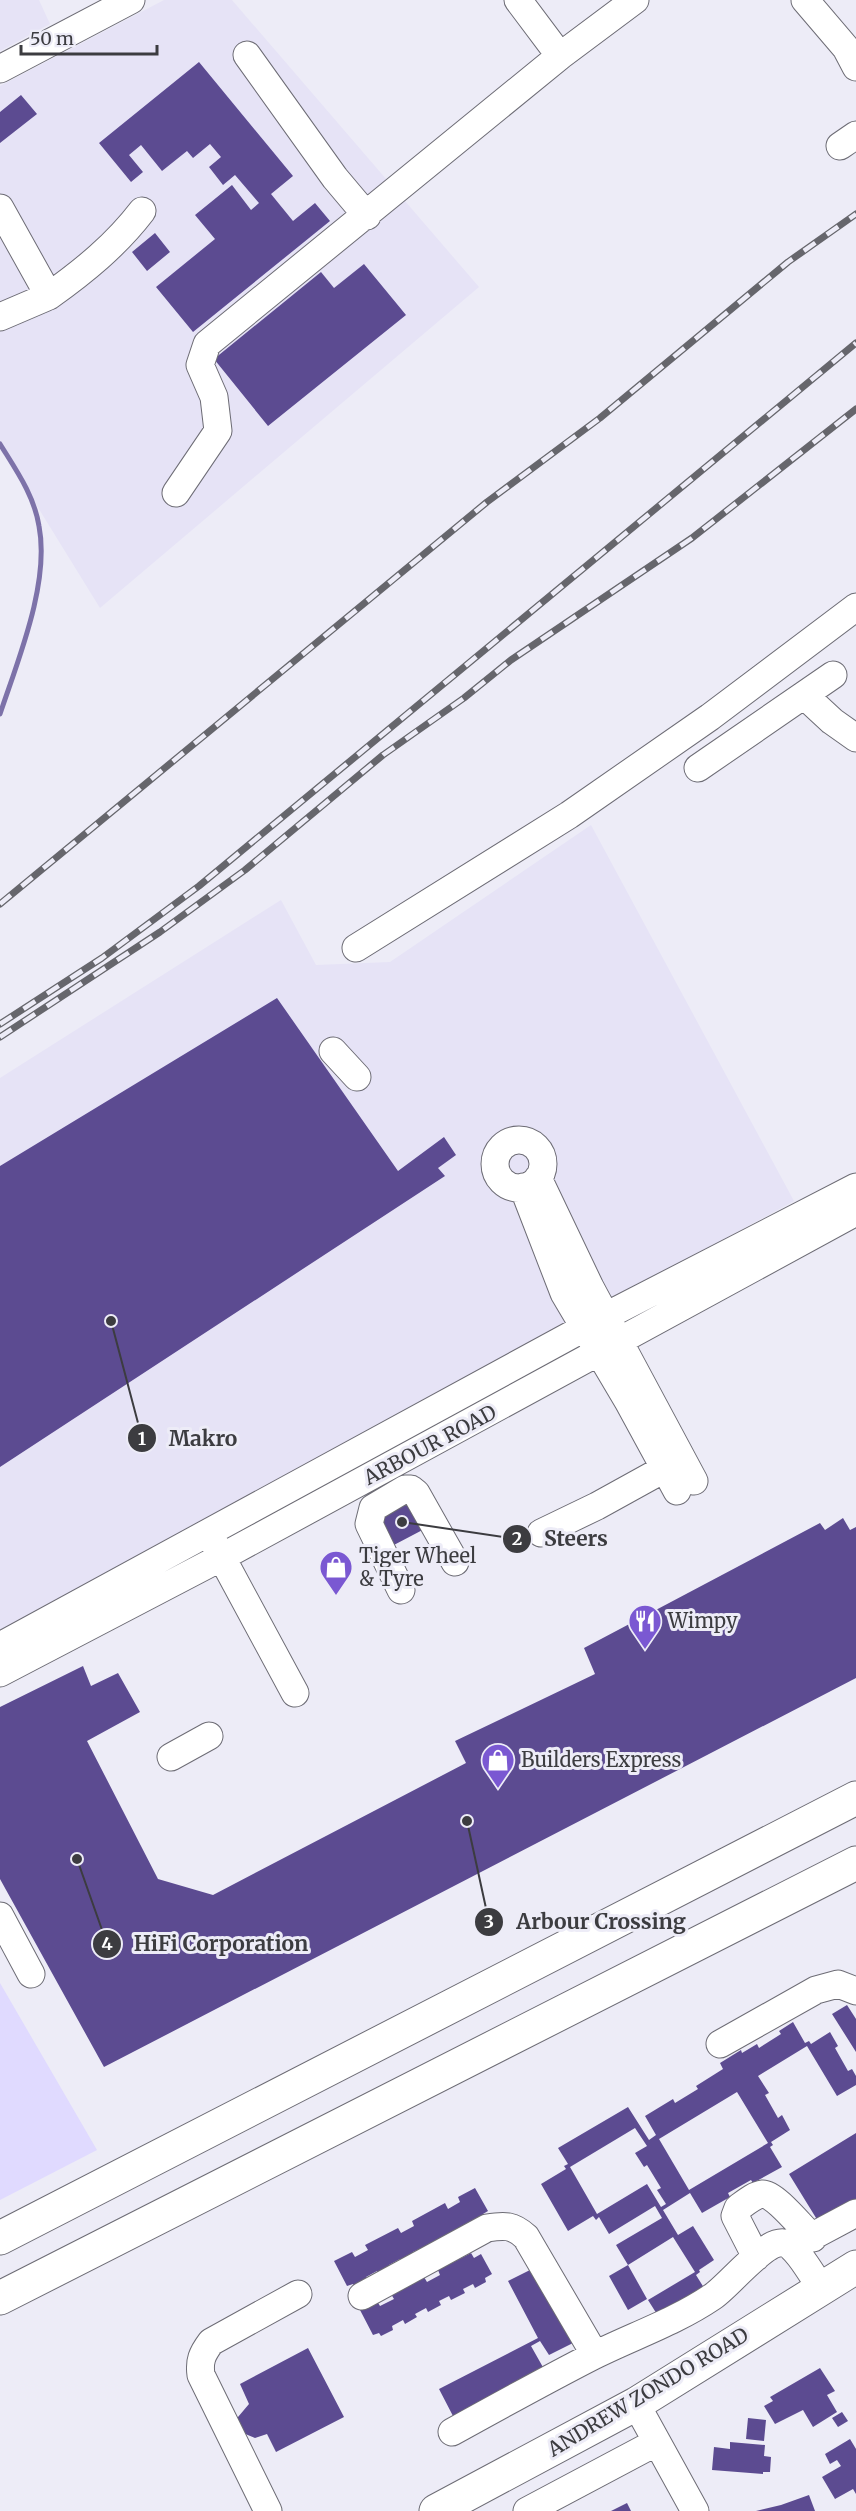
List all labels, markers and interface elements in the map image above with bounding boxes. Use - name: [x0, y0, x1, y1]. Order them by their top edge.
- scale bar: [21, 18, 158, 56]
- text: 50 m: [30, 27, 74, 50]
- street label: ARBOUR ROAD: [358, 1399, 500, 1490]
- callout: Makro: [127, 1419, 249, 1458]
- text: Makro: [169, 1425, 237, 1452]
- text: 1: [138, 1427, 146, 1450]
- callout: Steers: [502, 1520, 620, 1559]
- text: Steers: [544, 1525, 608, 1552]
- text: 2: [512, 1527, 522, 1550]
- place label: Tiger Wheel & Tyre: [359, 1543, 476, 1591]
- shop icon: Tiger Wheel & Tyre: [318, 1549, 354, 1596]
- restaurant icon: Wimpy: [627, 1603, 663, 1650]
- place label: Wimpy: [667, 1608, 738, 1633]
- shop icon: Builders Express: [480, 1742, 516, 1789]
- place label: Builders Express: [521, 1747, 681, 1772]
- callout: Arbour Crossing: [474, 1903, 698, 1942]
- text: Arbour Crossing: [515, 1908, 686, 1935]
- text: 3: [484, 1910, 494, 1933]
- callout: HiFi Corporation: [92, 1924, 320, 1963]
- text: HiFi Corporation: [134, 1930, 308, 1957]
- text: 4: [101, 1932, 113, 1955]
- street label: ANDREW ZONDO ROAD: [542, 2322, 753, 2462]

